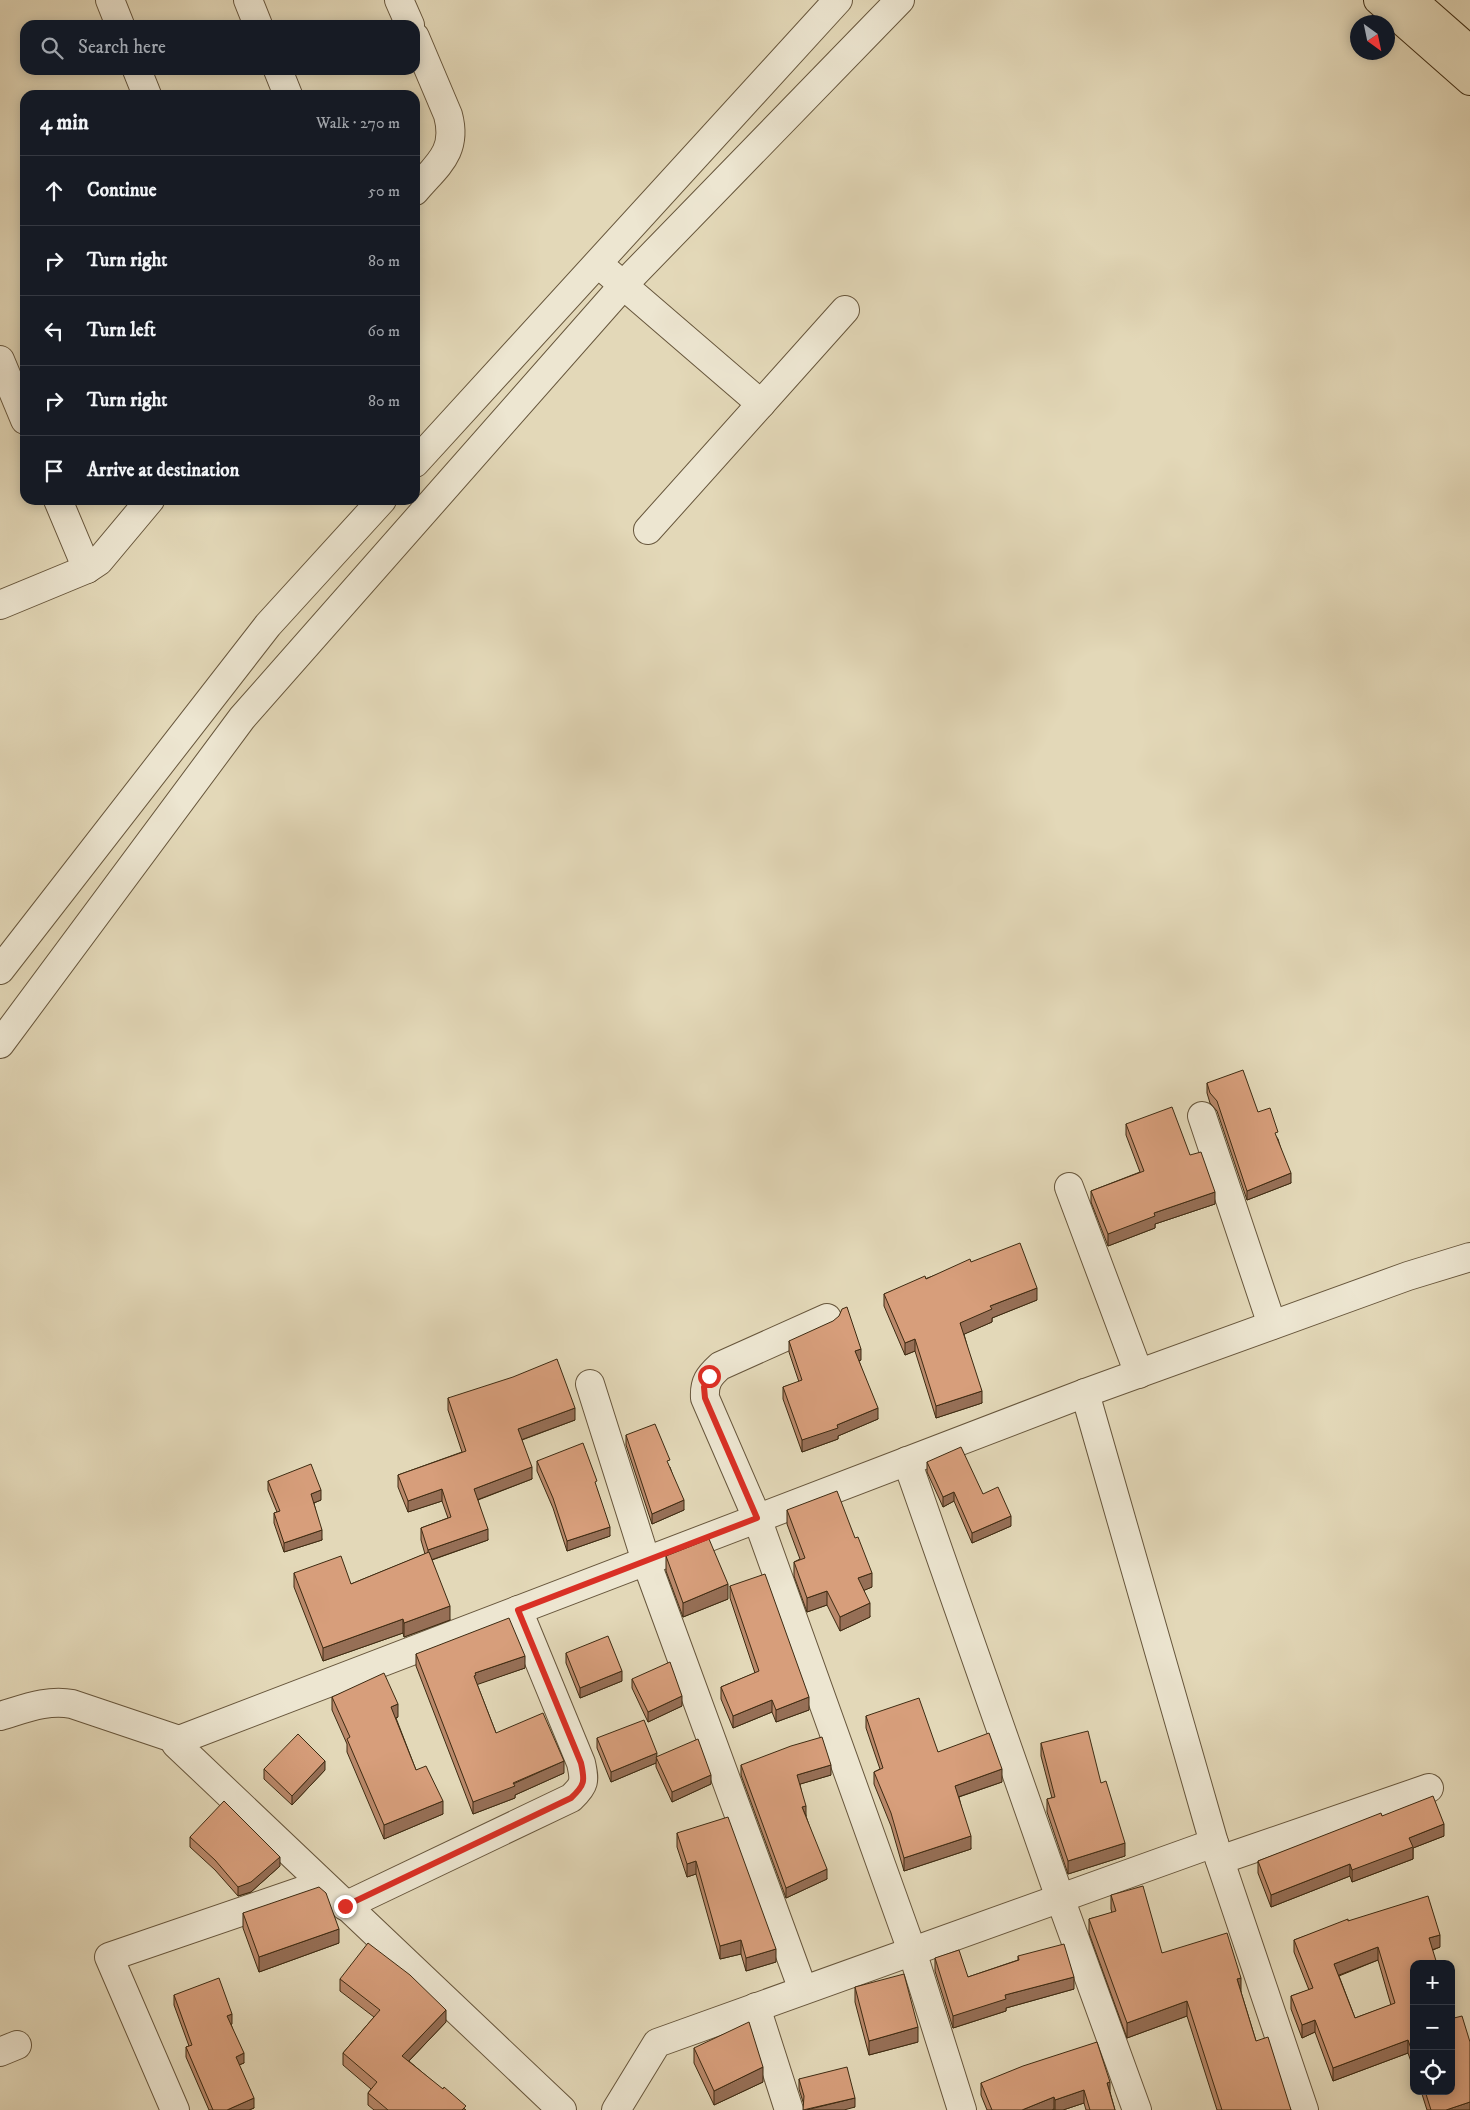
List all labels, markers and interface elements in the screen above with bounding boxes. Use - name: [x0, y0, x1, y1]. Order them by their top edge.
- north arrow: [1350, 15, 1395, 60]
- search box: [20, 20, 420, 75]
- icon: search: [38, 34, 66, 62]
- text: Search here: [78, 36, 166, 59]
- text: 4 min: [40, 110, 89, 136]
- text: Walk · 270 m: [316, 113, 400, 133]
- icon: ahead: [40, 177, 68, 205]
- text: Continue: [87, 179, 157, 202]
- text: 50 m: [368, 181, 400, 201]
- icon: right: [40, 247, 68, 275]
- text: Turn right: [87, 249, 167, 272]
- text: 80 m: [368, 251, 400, 271]
- icon: left: [40, 317, 68, 345]
- text: Turn left: [87, 319, 156, 342]
- text: 60 m: [368, 321, 400, 341]
- icon: right: [40, 387, 68, 415]
- text: Turn right: [87, 389, 167, 412]
- text: 80 m: [368, 391, 400, 411]
- icon: arrive: [40, 457, 68, 485]
- text: Arrive at destination: [87, 459, 239, 482]
- route start: [698, 1365, 721, 1388]
- route end: [334, 1895, 357, 1918]
- map controls: [1410, 1960, 1455, 2095]
- button: +: [1410, 1960, 1455, 2005]
- button: −: [1410, 2005, 1455, 2050]
- button: locate: [1410, 2050, 1455, 2095]

